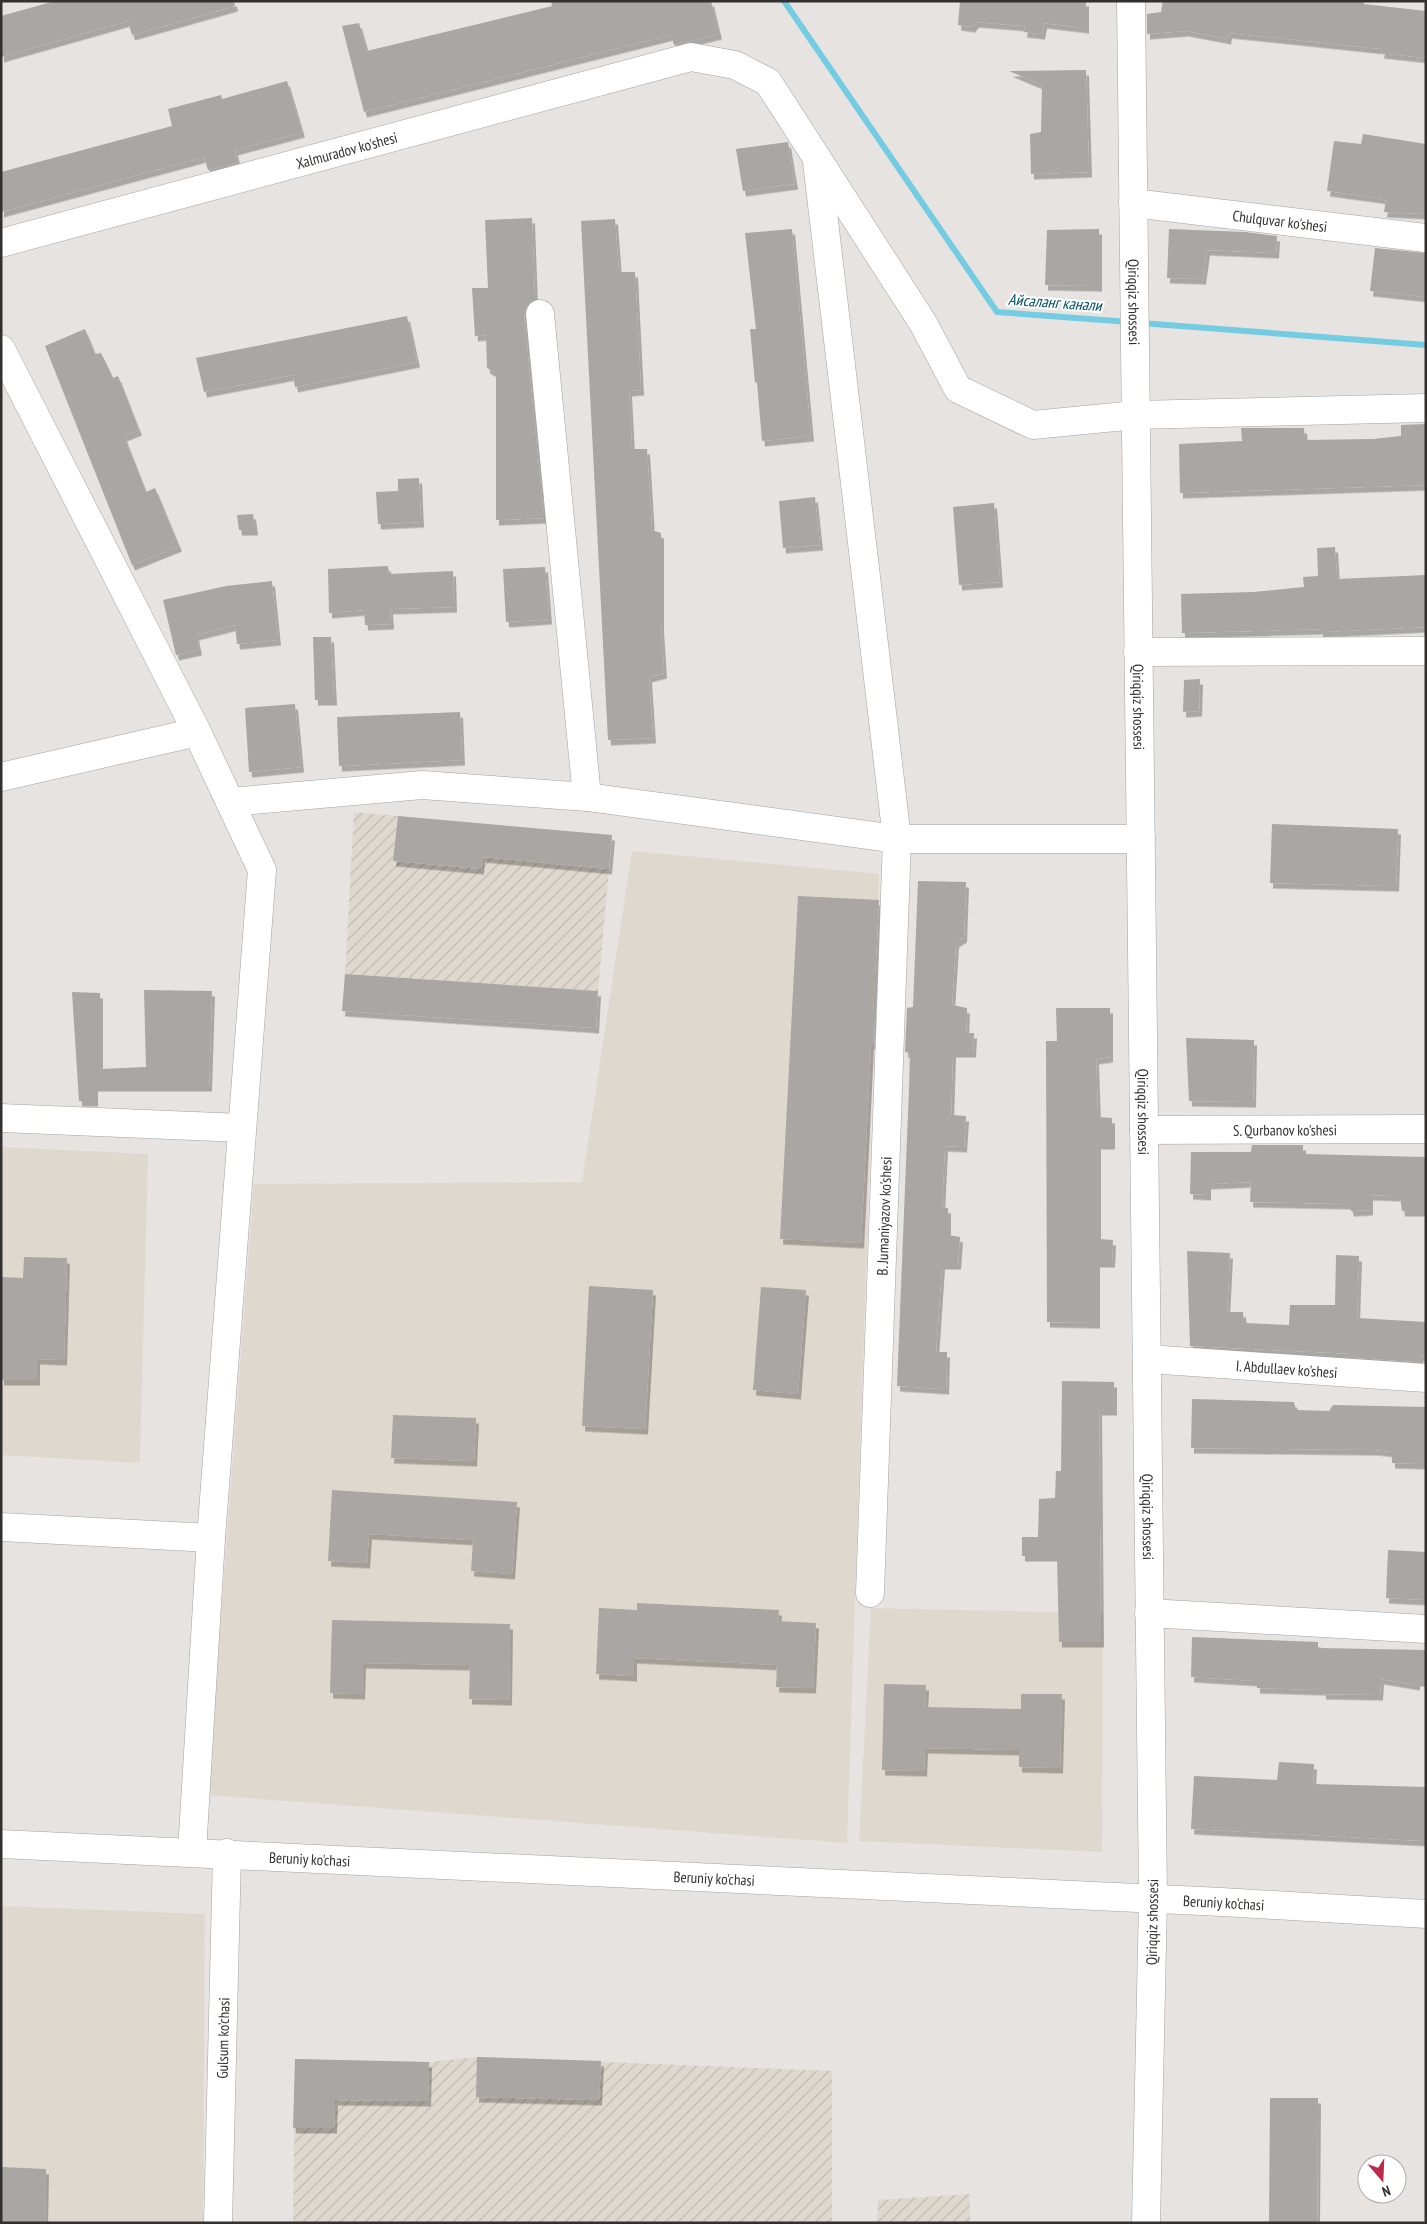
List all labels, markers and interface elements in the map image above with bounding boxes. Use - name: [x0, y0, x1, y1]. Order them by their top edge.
- street label: Xalmuradov ko'shesi: [294, 127, 399, 173]
- street label: Chulquvar ko'shesi: [1232, 205, 1328, 236]
- street label: Qiriqqiz shossesi: [1124, 259, 1144, 345]
- water label: Айсаланг канали: [1008, 289, 1104, 315]
- street label: Qiriqqiz shossesi: [1129, 664, 1149, 750]
- street label: Qiriqqiz shossesi: [1134, 1069, 1154, 1155]
- street label: S. Qurbanov ko'shesi: [1233, 1120, 1337, 1139]
- street label: B. Jumaniyazov ko'shesi: [872, 1156, 896, 1276]
- street label: I. Abdullaev ko'shesi: [1235, 1356, 1338, 1381]
- street label: Qiriqqiz shossesi: [1139, 1474, 1159, 1560]
- street label: Beruniy ko'chasi: [269, 1847, 351, 1870]
- street label: Beruniy ko'chasi: [673, 1866, 755, 1889]
- street label: Qiriqqiz shossesi: [1142, 1879, 1162, 1965]
- street label: Beruniy ko'chasi: [1182, 1891, 1265, 1914]
- street label: Gulsum ko'chasi: [212, 1997, 233, 2079]
- north arrow: [1357, 2154, 1407, 2204]
- text: N: [1380, 2182, 1393, 2201]

